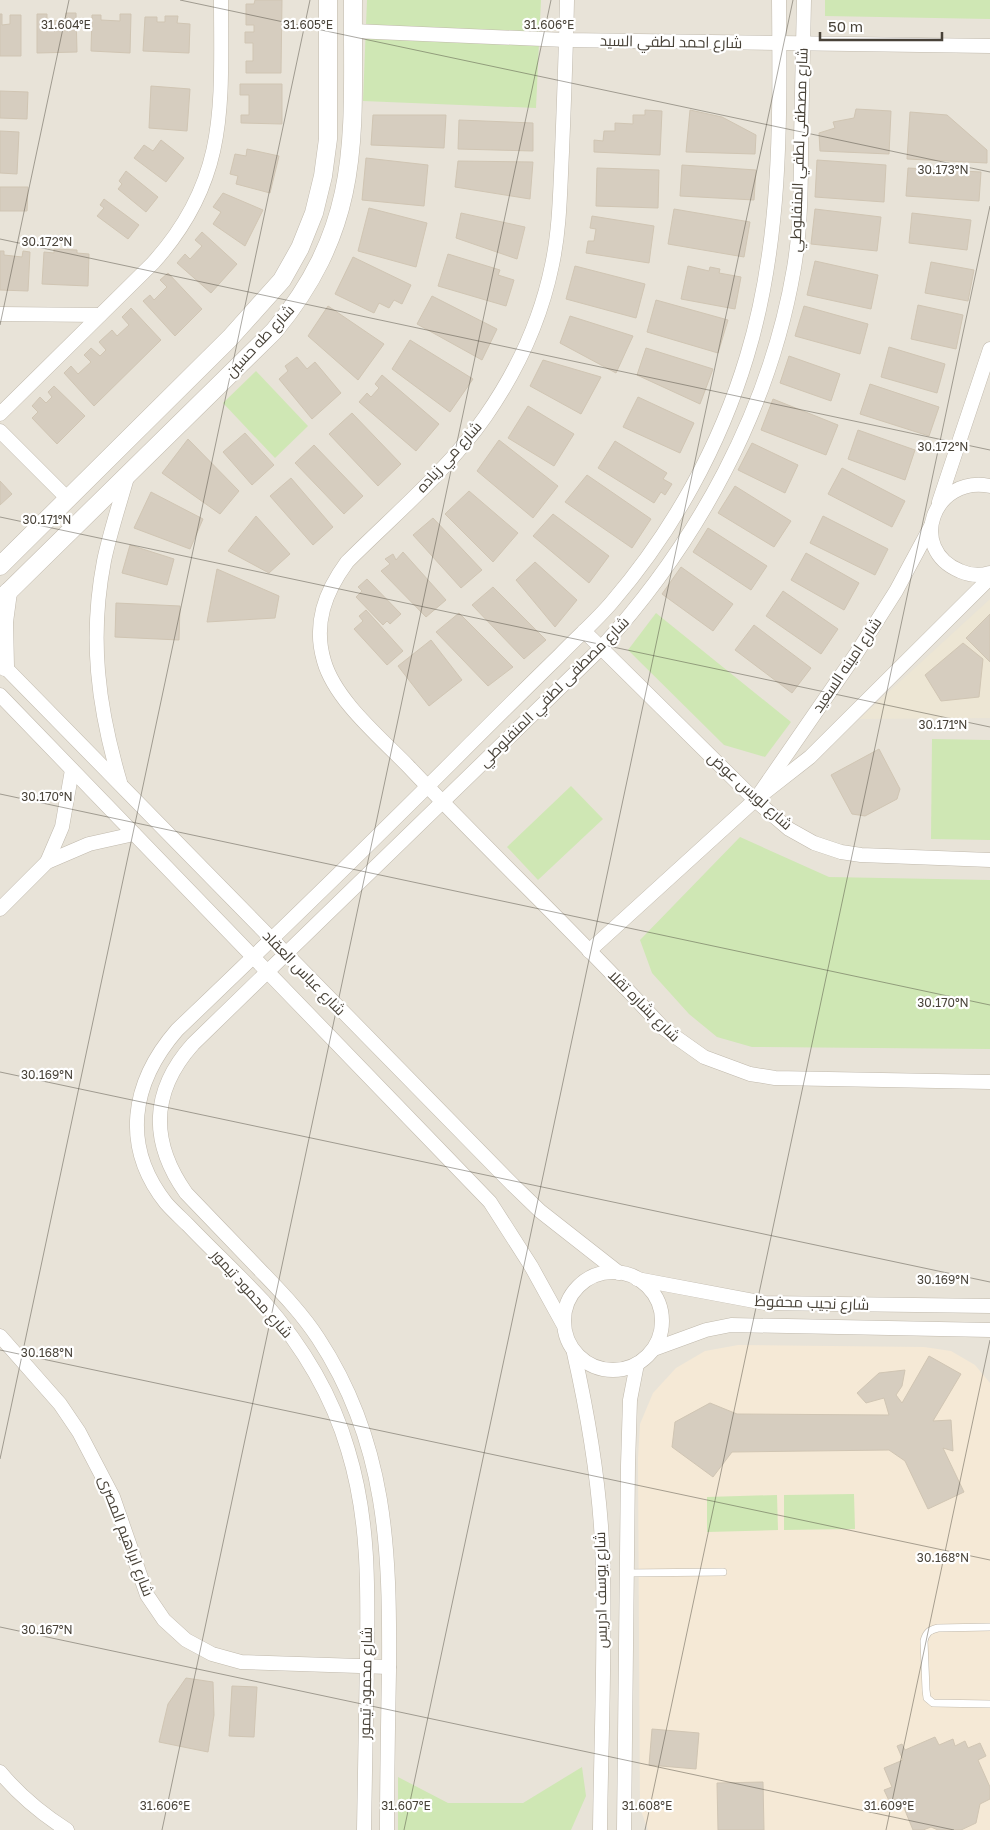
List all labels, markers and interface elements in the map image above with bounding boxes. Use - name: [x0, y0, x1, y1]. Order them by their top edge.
- scale bar: [820, 10, 942, 42]
- text: 31.604°E: [41, 17, 91, 32]
- text: 31.605°E: [283, 17, 333, 32]
- text: 31.606°E: [524, 17, 574, 32]
- text: 50 m: [828, 17, 863, 35]
- street label: شارع احمد لطفي السيد: [600, 31, 742, 55]
- street label: شارع مصطفى لطفي المنفلوطي: [785, 47, 815, 253]
- text: 30.173°N: [917, 162, 969, 177]
- text: 30.172°N: [21, 234, 73, 249]
- street label: شارع طه حسين: [221, 300, 300, 382]
- street label: شارع مي زياده: [412, 417, 488, 498]
- text: 30.172°N: [917, 439, 969, 454]
- text: 30.171°N: [23, 512, 71, 527]
- street label: شارع مصطفى لطفي المنفلوطي: [474, 612, 635, 773]
- street label: شارع امينه السعيد: [808, 614, 887, 717]
- text: 30.171°N: [919, 717, 967, 732]
- street label: شارع لويس عوض: [703, 748, 797, 835]
- text: 30.170°N: [21, 789, 73, 804]
- street label: شارع عباس العقاد: [257, 926, 350, 1021]
- street label: شارع بشاره تقلا: [603, 966, 684, 1047]
- text: 30.170°N: [917, 995, 969, 1010]
- text: 30.169°N: [21, 1067, 73, 1082]
- street label: شارع محمود تيمور: [206, 1245, 297, 1343]
- text: 30.169°N: [917, 1272, 969, 1287]
- street label: شارع نجيب محفوظ: [754, 1291, 870, 1316]
- text: 30.168°N: [21, 1345, 73, 1360]
- street label: شارع ابراهيم المصرى: [93, 1473, 158, 1600]
- street label: شارع يوسف ادريس: [590, 1532, 613, 1648]
- text: 30.168°N: [917, 1550, 969, 1565]
- text: 30.167°N: [21, 1622, 73, 1637]
- street label: شارع محمود تيمور: [355, 1627, 378, 1740]
- text: 31.606°E: [140, 1798, 190, 1813]
- text: 31.607°E: [381, 1798, 431, 1813]
- text: 31.608°E: [622, 1798, 672, 1813]
- text: 31.609°E: [864, 1798, 914, 1813]

